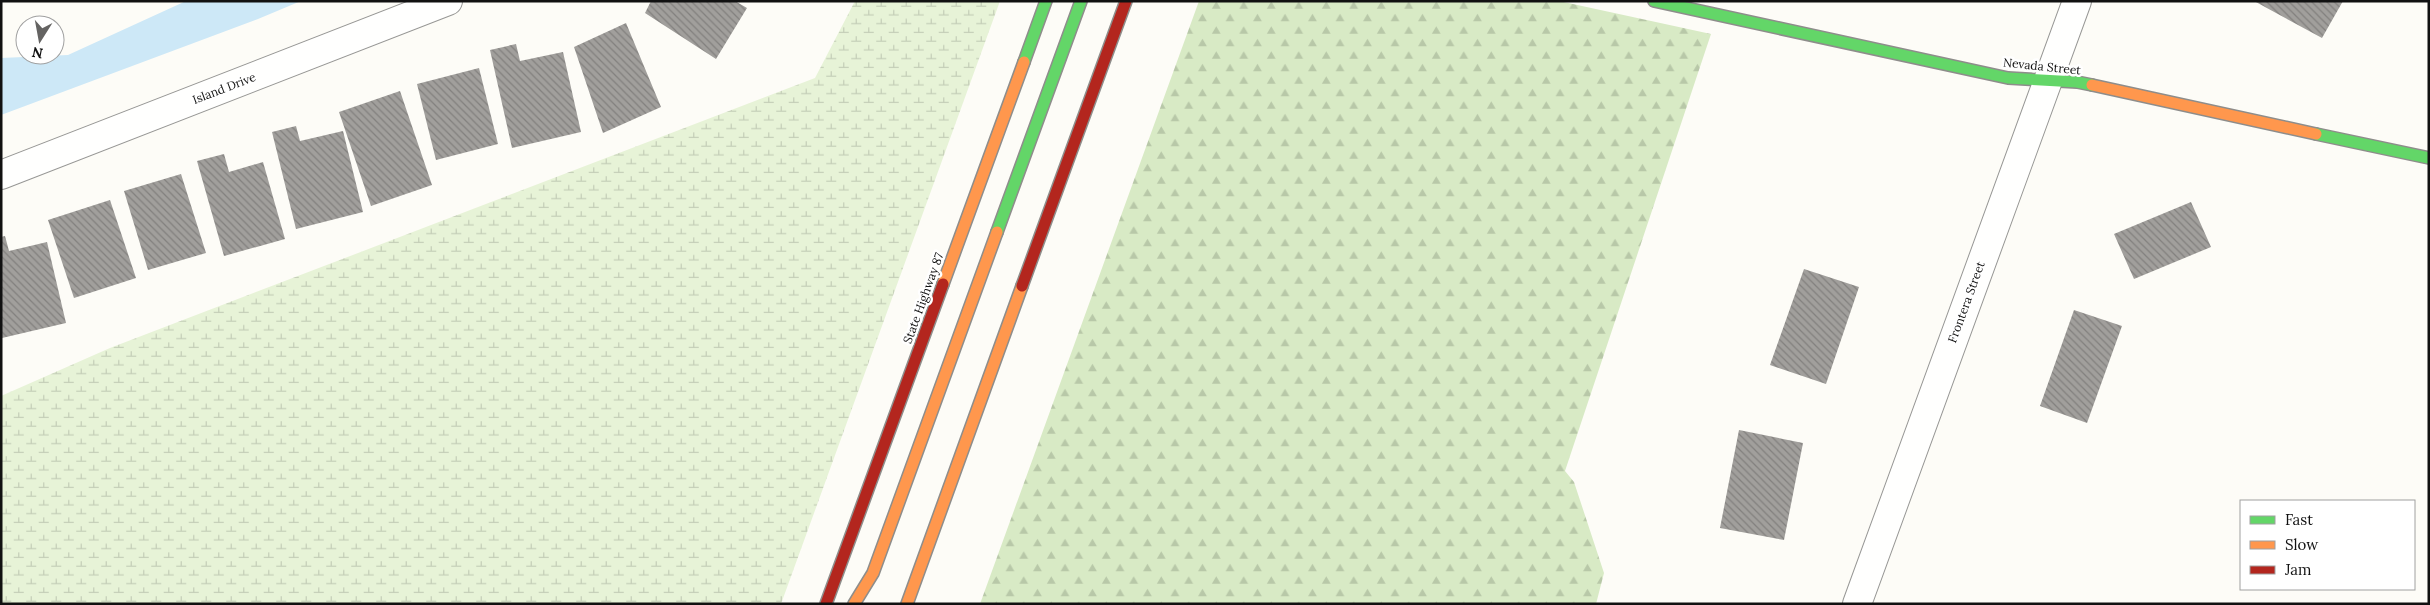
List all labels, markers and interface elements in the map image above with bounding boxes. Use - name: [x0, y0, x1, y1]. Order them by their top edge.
- north arrow: [15, 15, 65, 65]
- text: N: [30, 43, 45, 63]
- street label: Nevada Street: [2002, 54, 2082, 78]
- street label: Island Drive: [190, 69, 258, 107]
- street label: State Highway 87: [900, 250, 947, 346]
- street label: Frontera Street: [1944, 259, 1988, 345]
- legend: [2240, 500, 2415, 590]
- text: Fast: [2285, 510, 2313, 529]
- text: Slow: [2285, 535, 2318, 554]
- text: Jam: [2284, 560, 2312, 579]

